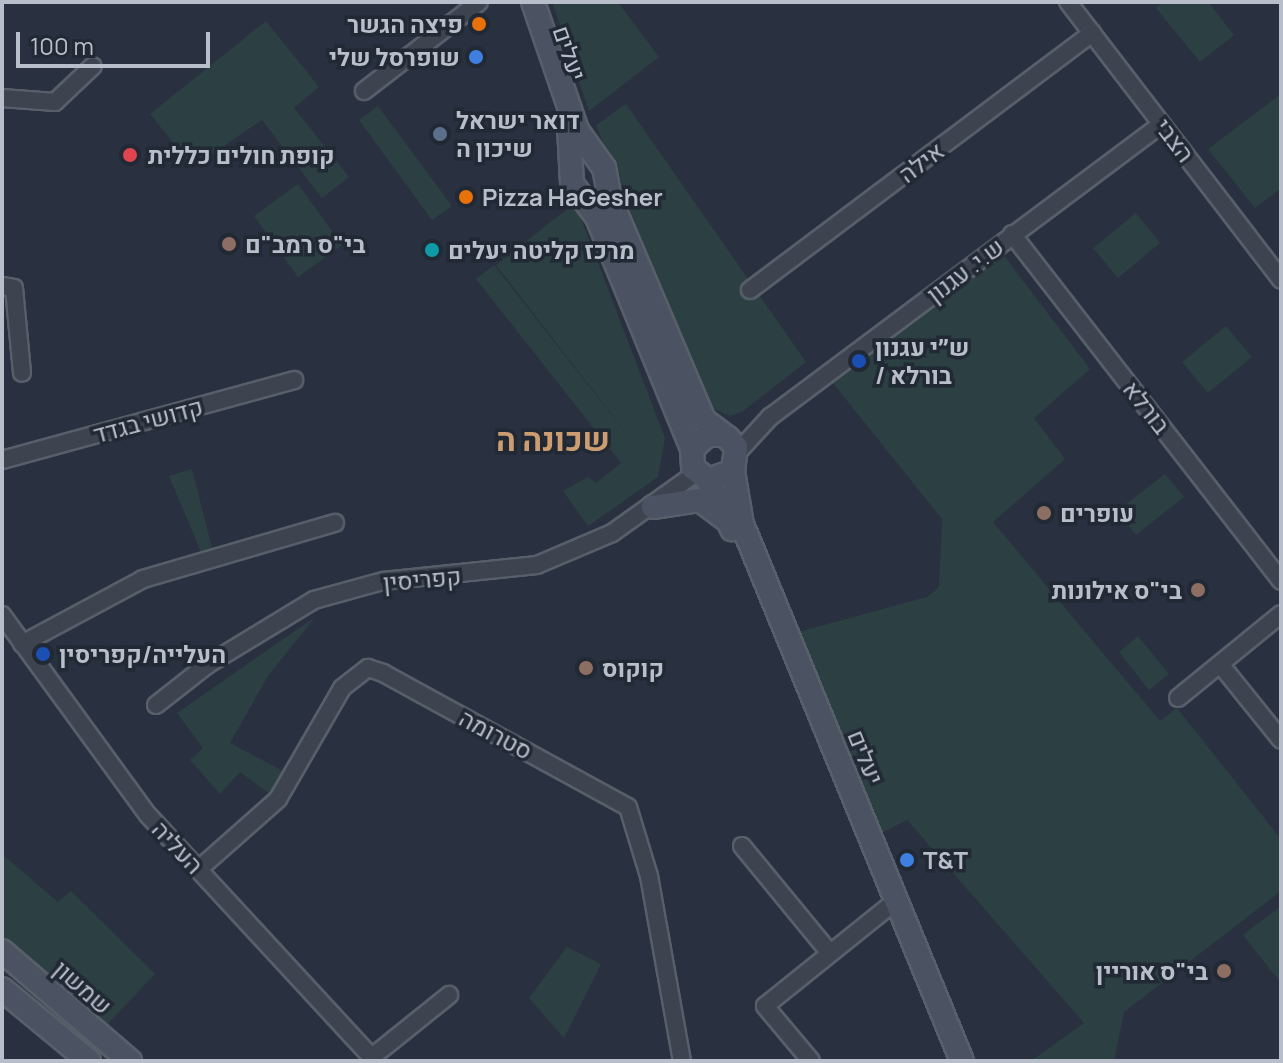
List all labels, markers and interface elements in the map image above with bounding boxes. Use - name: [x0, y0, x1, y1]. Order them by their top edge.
- place label: פיצה הגשר: [347, 10, 463, 38]
- marker: פיצה הגשר: [470, 15, 488, 33]
- scale bar: [20, 16, 214, 66]
- street label: יעלים: [547, 22, 593, 84]
- text: 100 m: [30, 29, 94, 62]
- place label: שופרסל שלי: [329, 43, 460, 71]
- marker: שופרסל שלי: [467, 48, 485, 66]
- place label: דואר ישראל שיכון ה: [456, 106, 580, 162]
- street label: הצבי: [1149, 113, 1201, 167]
- marker: דואר ישראל שיכון ה: [431, 125, 449, 143]
- street label: אילה: [893, 136, 949, 188]
- place label: קופת חולים כללית: [148, 141, 335, 169]
- marker: קופת חולים כללית: [119, 144, 141, 166]
- place label: Pizza HaGesher: [482, 183, 663, 211]
- marker: Pizza HaGesher: [457, 188, 475, 206]
- place label: בי"ס רמב"ם: [245, 230, 365, 258]
- street label: ש.י. עגנון: [921, 232, 1009, 308]
- marker: בי"ס רמב"ם: [220, 235, 238, 253]
- place label: מרכז קליטה יעלים: [448, 236, 635, 264]
- marker: מרכז קליטה יעלים: [423, 241, 441, 259]
- place label: ש״י עגנון / בורלא: [875, 333, 969, 389]
- marker: ש״י עגנון / בורלא: [850, 352, 868, 370]
- street label: בורלא: [1117, 375, 1177, 439]
- street label: קדושי בגדד: [90, 392, 206, 448]
- district label: שכונה ה: [496, 420, 610, 458]
- place label: עופרים: [1060, 499, 1134, 527]
- marker: עופרים: [1035, 504, 1053, 522]
- street label: קפריסין: [382, 561, 462, 597]
- place label: בי"ס אילונות: [1052, 576, 1182, 604]
- marker: בי"ס אילונות: [1189, 581, 1207, 599]
- place label: העלייה/קפריסין: [59, 640, 226, 668]
- marker: העלייה/קפריסין: [34, 645, 52, 663]
- place label: קוקוס: [602, 654, 664, 682]
- marker: קוקוס: [577, 659, 595, 677]
- street label: סטרומה: [455, 703, 537, 765]
- street label: יעלים: [842, 726, 890, 788]
- street label: העליה: [146, 815, 210, 879]
- place label: T&T: [923, 846, 968, 874]
- marker: T&T: [898, 851, 916, 869]
- street label: שמשון: [48, 954, 118, 1020]
- place label: בי"ס אוריין: [1096, 957, 1208, 985]
- marker: בי"ס אוריין: [1215, 962, 1233, 980]

